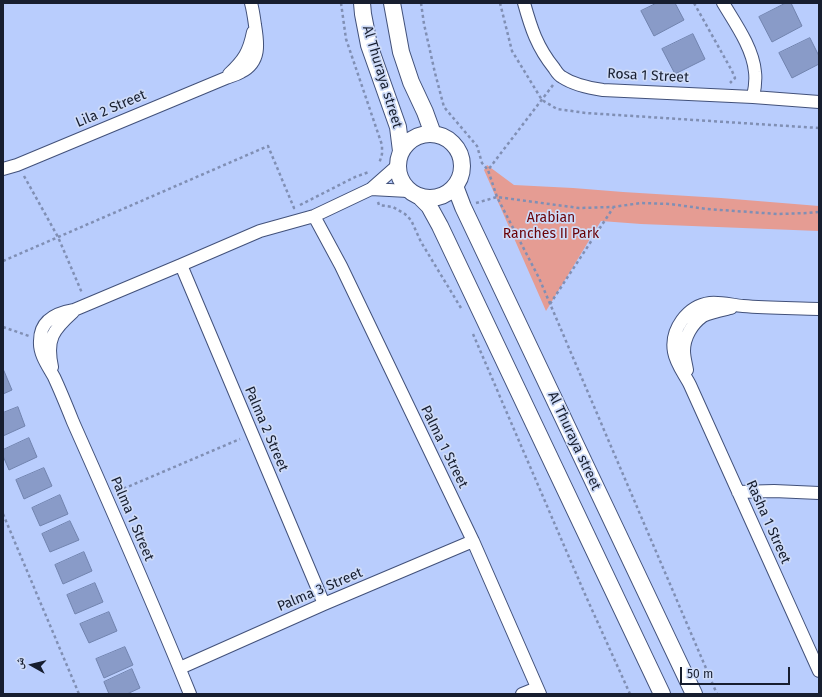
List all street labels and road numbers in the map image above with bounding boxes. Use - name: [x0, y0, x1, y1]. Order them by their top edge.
- street label: Al Thuraya street: [358, 24, 406, 130]
- street label: Rosa 1 Street: [607, 65, 689, 87]
- street label: Lila 2 Street: [73, 87, 149, 131]
- street label: Palma 2 Street: [241, 384, 291, 474]
- street label: Al Thuraya street: [544, 389, 604, 493]
- street label: Palma 1 Street: [417, 403, 471, 491]
- street label: Palma 1 Street: [107, 474, 157, 564]
- street label: Rasha 1 Street: [742, 478, 794, 566]
- street label: Palma 3 Street: [275, 565, 365, 615]

